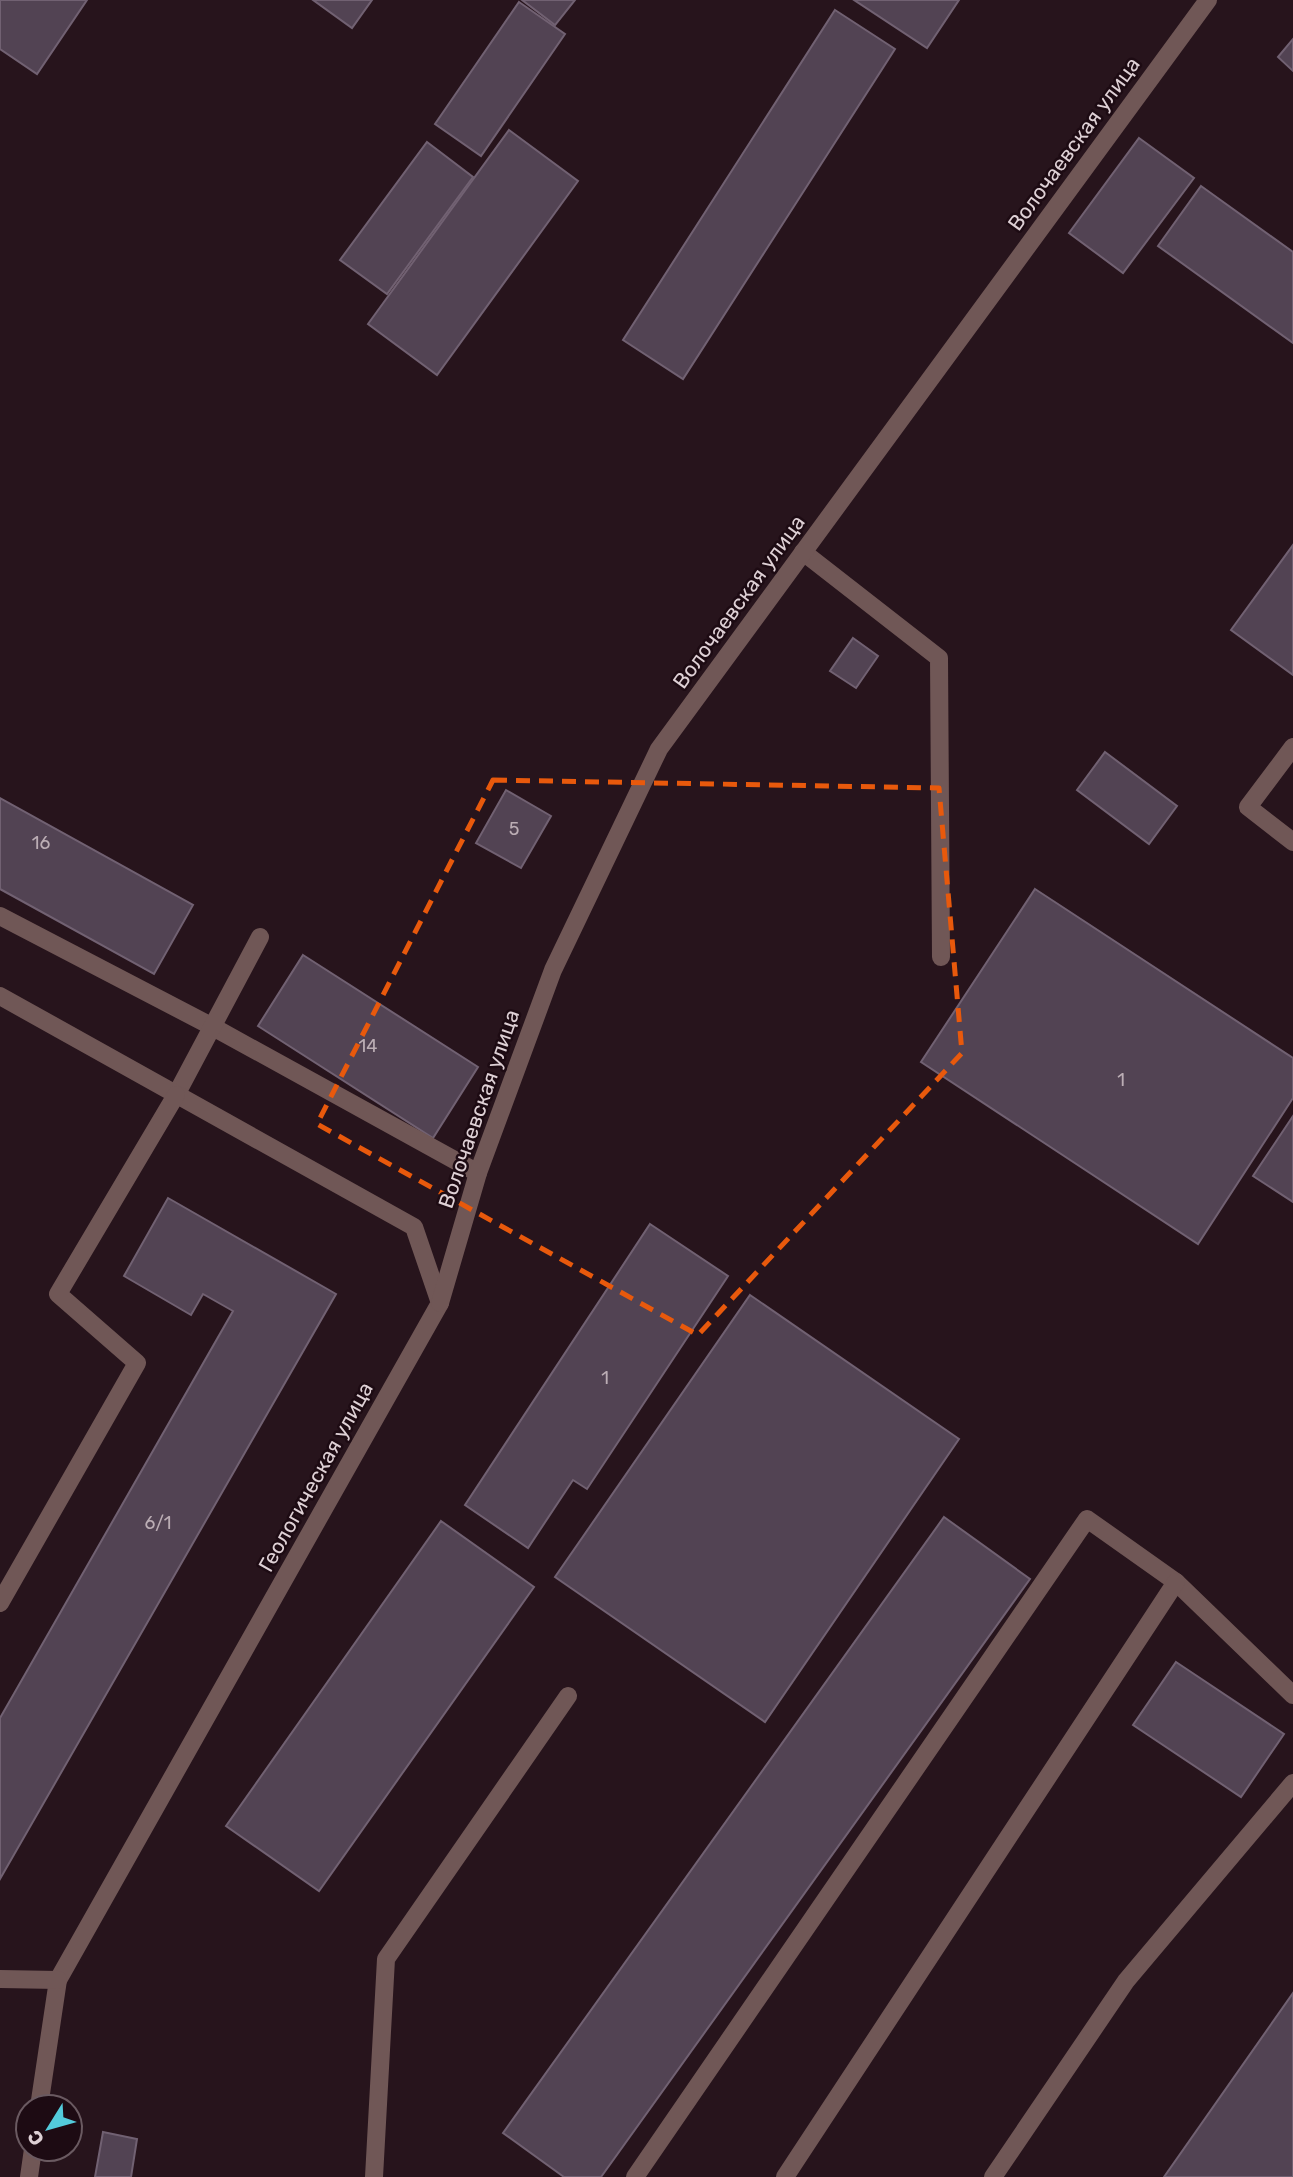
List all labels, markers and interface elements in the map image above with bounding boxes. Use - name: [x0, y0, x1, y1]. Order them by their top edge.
- street label: Волочаевская улица: [1002, 52, 1145, 235]
- street label: Волочаевская улица: [667, 510, 810, 693]
- house number: 5: [509, 818, 519, 840]
- house number: 16: [32, 832, 50, 854]
- street label: Волочаевская улица: [433, 1006, 524, 1211]
- house number: 14: [359, 1035, 377, 1057]
- house number: 1: [1117, 1069, 1125, 1091]
- house number: 1: [601, 1367, 609, 1389]
- street label: Геологическая улица: [253, 1378, 378, 1576]
- house number: 6/1: [144, 1512, 172, 1534]
- north arrow: [14, 2093, 84, 2163]
- text: С: [23, 2126, 49, 2150]

